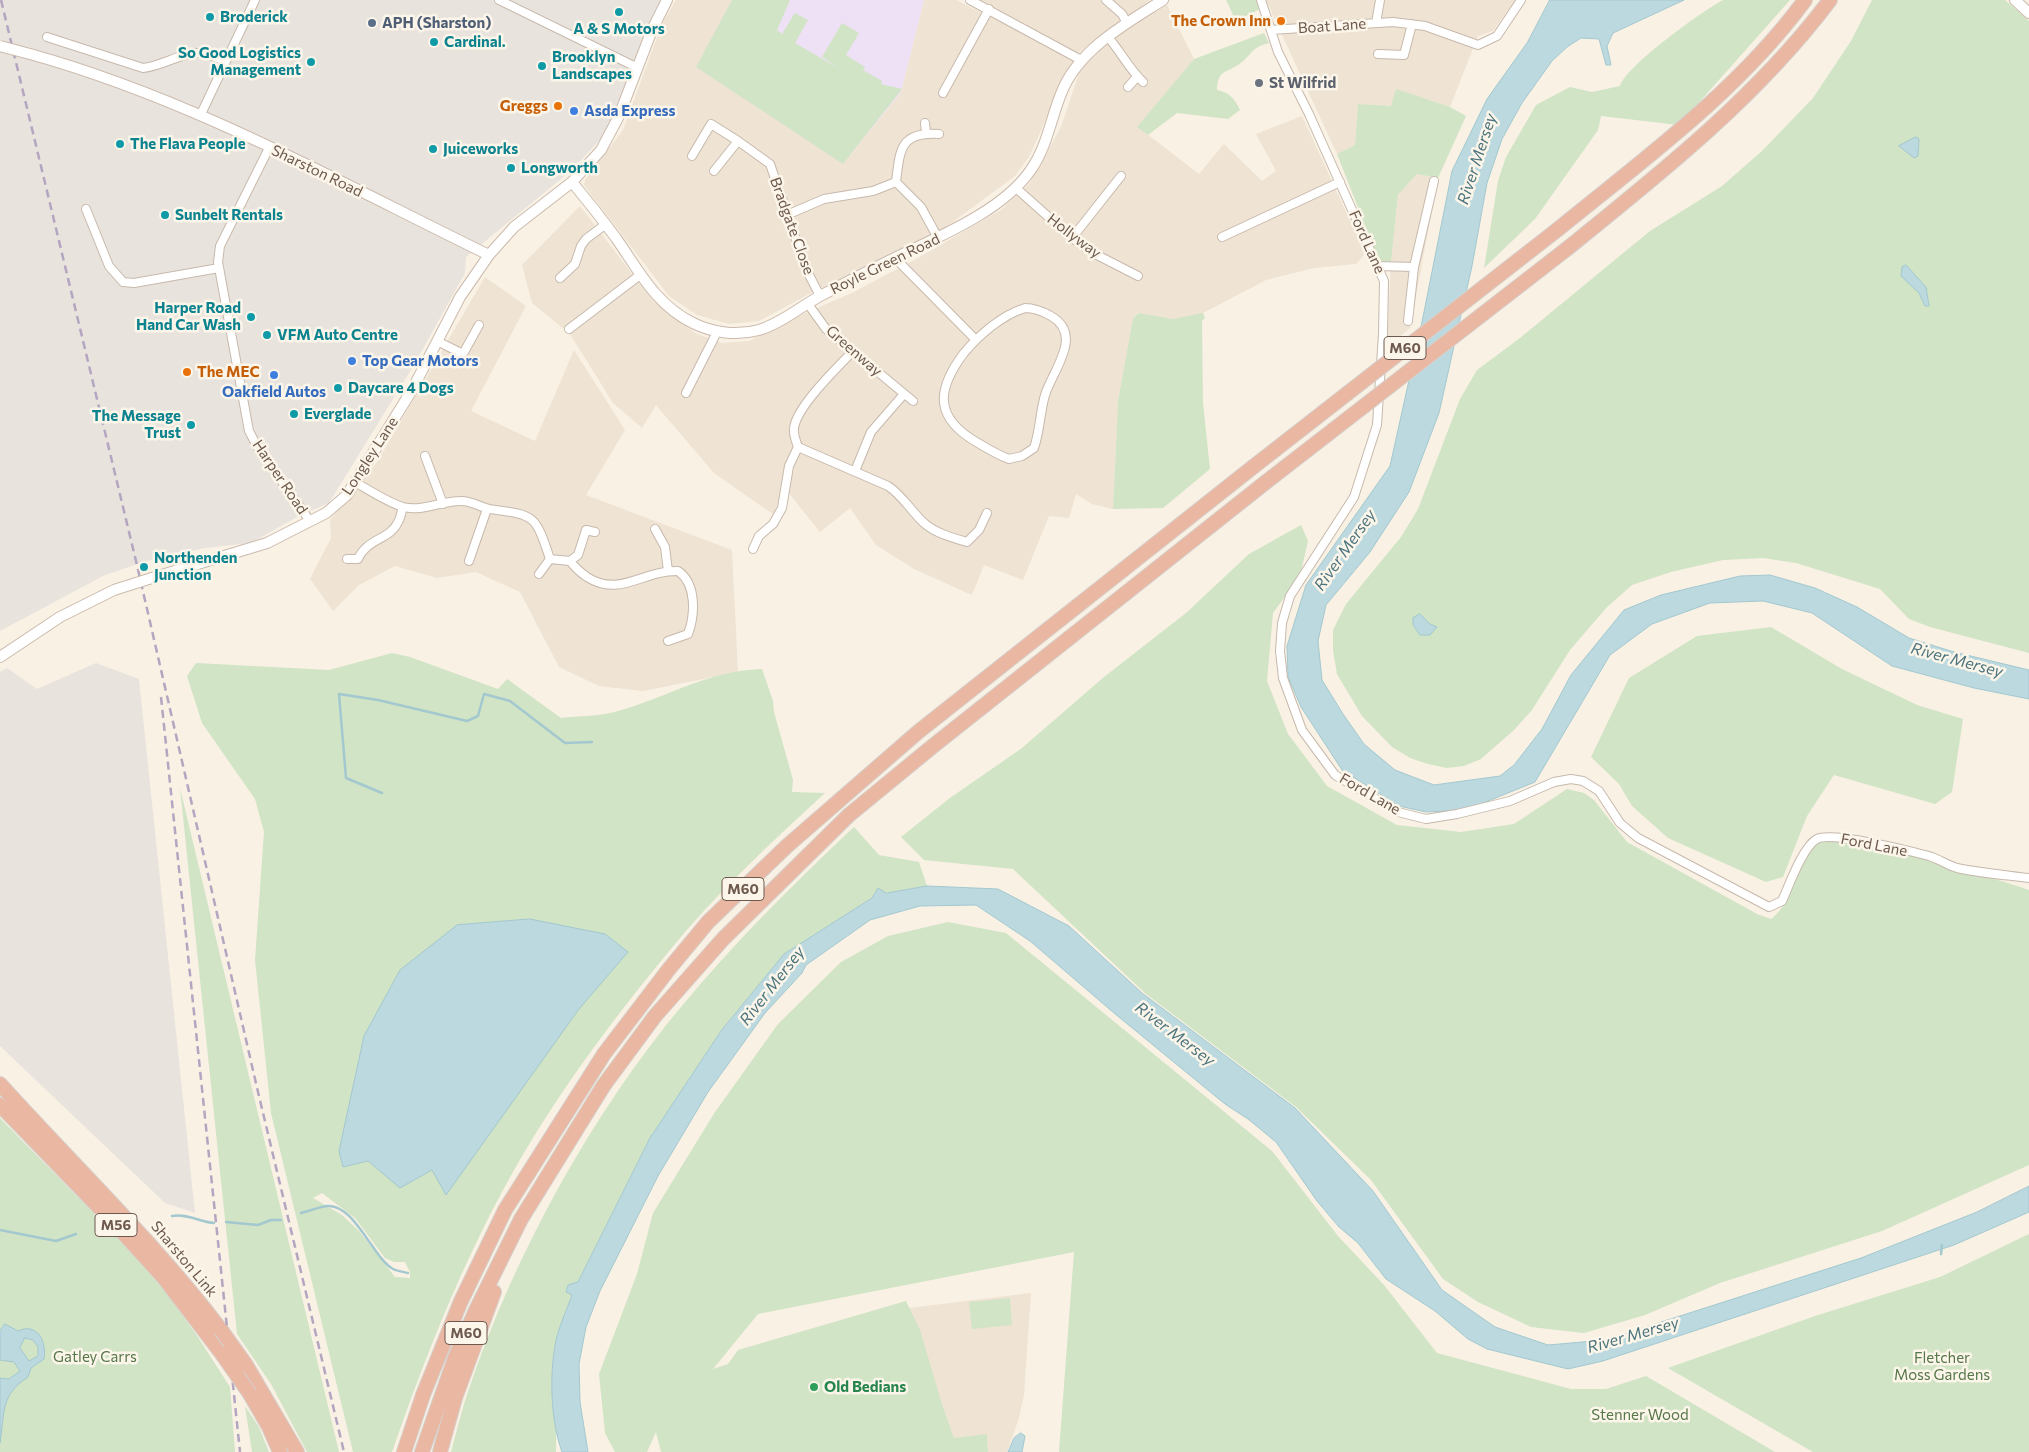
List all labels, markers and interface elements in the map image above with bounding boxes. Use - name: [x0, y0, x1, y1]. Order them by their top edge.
- marker: A & S Motors: [613, 6, 625, 18]
- place label: Broderick: [220, 8, 288, 26]
- marker: Broderick: [204, 11, 216, 23]
- place label: The Crown Inn: [1171, 12, 1271, 30]
- place label: APH (Sharston): [382, 14, 491, 32]
- marker: The Crown Inn: [1275, 15, 1287, 27]
- street label: Boat Lane: [1297, 15, 1367, 37]
- marker: APH (Sharston): [366, 17, 378, 29]
- place label: A & S Motors: [573, 20, 665, 38]
- place label: Cardinal.: [444, 33, 506, 51]
- marker: Cardinal.: [428, 36, 440, 48]
- place label: So Good Logistics Management: [178, 44, 301, 79]
- place label: Brooklyn Landscapes: [552, 48, 632, 83]
- marker: So Good Logistics Management: [305, 56, 317, 68]
- marker: Brooklyn Landscapes: [536, 60, 548, 72]
- place label: St Wilfrid: [1269, 74, 1336, 92]
- marker: St Wilfrid: [1253, 77, 1265, 89]
- place label: Greggs: [500, 97, 548, 115]
- marker: Greggs: [552, 100, 564, 112]
- place label: Asda Express: [584, 102, 675, 120]
- marker: Asda Express: [568, 105, 580, 117]
- water label: River Mersey: [1453, 111, 1501, 207]
- place label: The Flava People: [130, 135, 246, 153]
- marker: The Flava People: [114, 138, 126, 150]
- place label: Juiceworks: [443, 140, 518, 158]
- street label: Sharston Road: [268, 141, 366, 201]
- marker: Juiceworks: [427, 143, 439, 155]
- place label: Longworth: [521, 159, 598, 177]
- marker: Longworth: [505, 162, 517, 174]
- street label: Bradgate Close: [766, 175, 818, 277]
- place label: Sunbelt Rentals: [175, 206, 283, 224]
- street label: Ford Lane: [1345, 208, 1389, 276]
- marker: Sunbelt Rentals: [159, 209, 171, 221]
- street label: Hollyway: [1043, 210, 1105, 262]
- street label: Royle Green Road: [827, 230, 943, 298]
- place label: Harper Road Hand Car Wash: [136, 299, 241, 334]
- marker: Harper Road Hand Car Wash: [245, 311, 257, 323]
- street label: Greenway: [822, 322, 886, 380]
- place label: VFM Auto Centre: [277, 326, 398, 344]
- marker: VFM Auto Centre: [261, 329, 273, 341]
- road number: M60: [1384, 336, 1426, 359]
- place label: Top Gear Motors: [362, 352, 479, 370]
- marker: Top Gear Motors: [346, 355, 358, 367]
- place label: The MEC: [197, 363, 260, 381]
- marker: The MEC: [181, 366, 193, 378]
- marker: Oakfield Autos: [268, 369, 280, 381]
- place label: Daycare 4 Dogs: [348, 379, 454, 397]
- marker: Daycare 4 Dogs: [332, 382, 344, 394]
- place label: Oakfield Autos: [222, 383, 326, 401]
- place label: Everglade: [304, 405, 371, 423]
- place label: The Message Trust: [92, 407, 181, 442]
- marker: Everglade: [288, 408, 300, 420]
- street label: Longley Lane: [338, 414, 402, 498]
- marker: The Message Trust: [185, 419, 197, 431]
- street label: Harper Road: [249, 436, 311, 518]
- water label: River Mersey: [1310, 506, 1380, 594]
- place label: Northenden Junction: [154, 549, 237, 584]
- marker: Northenden Junction: [138, 561, 150, 573]
- water label: River Mersey: [1909, 639, 2005, 681]
- street label: Ford Lane: [1336, 769, 1404, 819]
- street label: Ford Lane: [1839, 830, 1909, 860]
- road number: M60: [722, 878, 764, 901]
- water label: River Mersey: [735, 943, 809, 1029]
- water label: River Mersey: [1132, 998, 1218, 1070]
- road number: M56: [95, 1214, 137, 1236]
- street label: Sharston Link: [147, 1217, 221, 1301]
- water label: River Mersey: [1585, 1313, 1681, 1357]
- road number: M60: [445, 1322, 487, 1345]
- park label: Gatley Carrs: [53, 1348, 137, 1366]
- park label: Fletcher Moss Gardens: [1894, 1349, 1990, 1384]
- place label: Old Bedians: [824, 1378, 906, 1396]
- marker: Old Bedians: [808, 1381, 820, 1393]
- park label: Stenner Wood: [1591, 1406, 1689, 1424]

